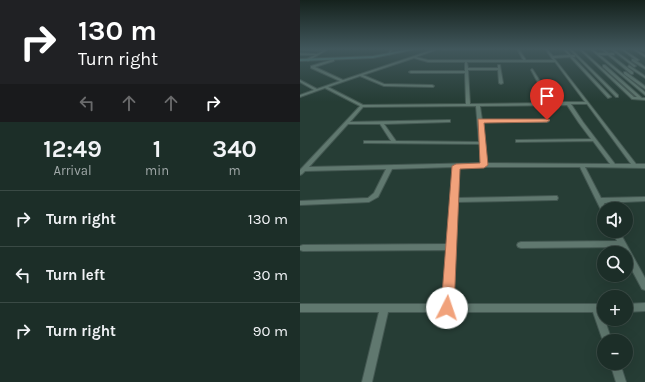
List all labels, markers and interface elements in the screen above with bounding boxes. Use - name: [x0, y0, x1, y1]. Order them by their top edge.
- text: 130 m: [78, 14, 157, 47]
- icon: right: [12, 16, 64, 68]
- text: Turn right: [78, 48, 158, 70]
- pin: [530, 79, 564, 120]
- icon: arrive: [536, 85, 558, 107]
- icon: left: [76, 92, 98, 114]
- icon: ahead: [118, 92, 140, 114]
- icon: ahead: [160, 92, 182, 114]
- icon: right: [202, 92, 224, 114]
- text: 12:49: [43, 135, 102, 163]
- text: 1: [153, 135, 161, 163]
- text: 340: [212, 135, 257, 163]
- text: Arrival: [54, 163, 92, 178]
- text: min: [145, 163, 169, 178]
- text: m: [228, 163, 241, 178]
- map controls: [597, 202, 633, 370]
- button: sound: [597, 202, 633, 238]
- icon: right: [12, 208, 34, 230]
- text: Turn right: [46, 210, 116, 228]
- text: 130 m: [248, 210, 288, 228]
- button: search: [597, 246, 633, 282]
- icon: left: [12, 264, 34, 286]
- text: Turn left: [46, 266, 105, 284]
- text: 30 m: [253, 266, 288, 284]
- position arrow: [426, 287, 468, 329]
- button: +: [597, 290, 633, 326]
- icon: right: [12, 320, 34, 342]
- text: Turn right: [46, 322, 116, 340]
- text: 90 m: [253, 322, 288, 340]
- button: −: [597, 334, 633, 370]

